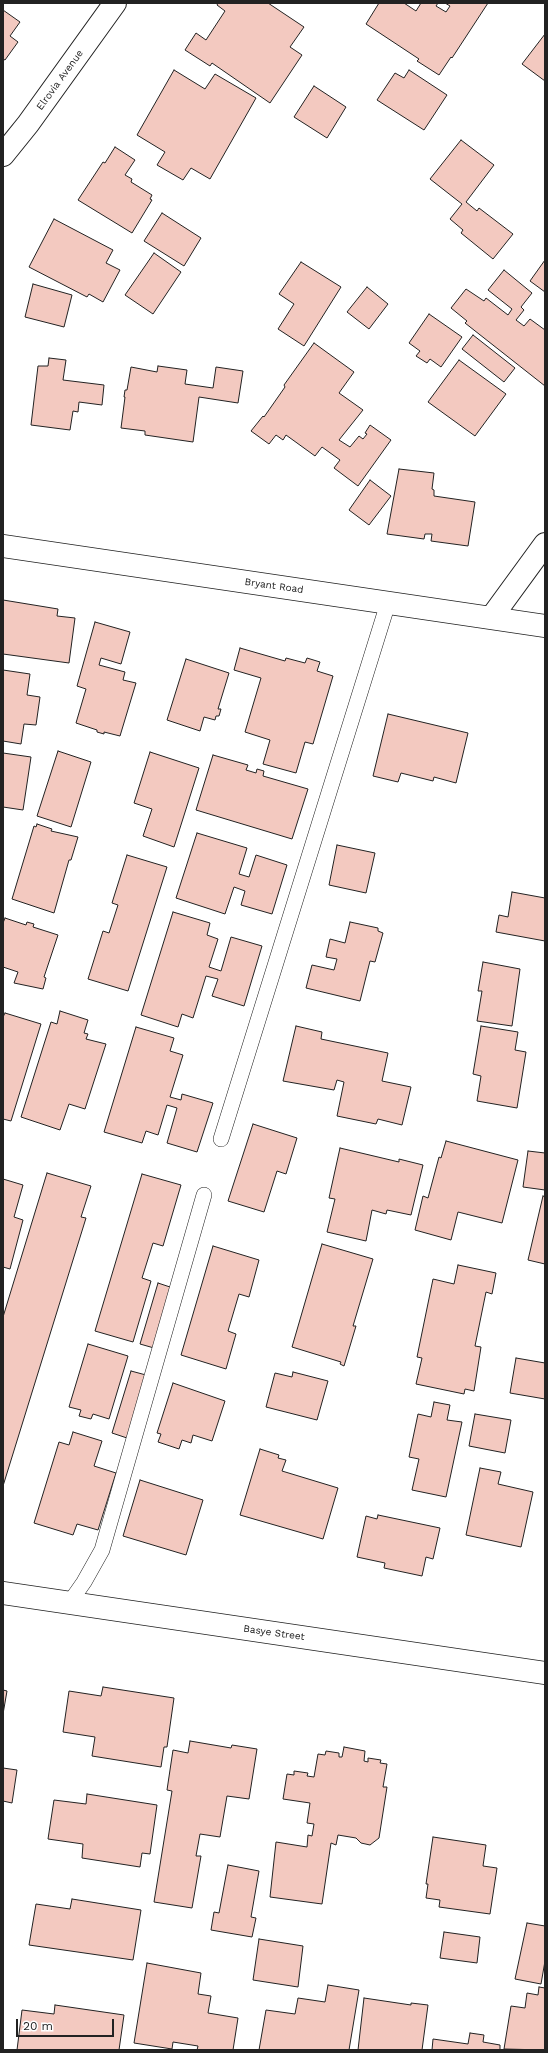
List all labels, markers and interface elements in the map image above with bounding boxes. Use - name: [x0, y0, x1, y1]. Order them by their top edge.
- street label: Elrovia Avenue: [34, 47, 86, 113]
- street label: Bryant Road: [244, 576, 304, 596]
- street label: Basye Street: [243, 1623, 305, 1643]
- scale bar: [18, 2011, 116, 2037]
- text: 20 m: [23, 2019, 53, 2033]

